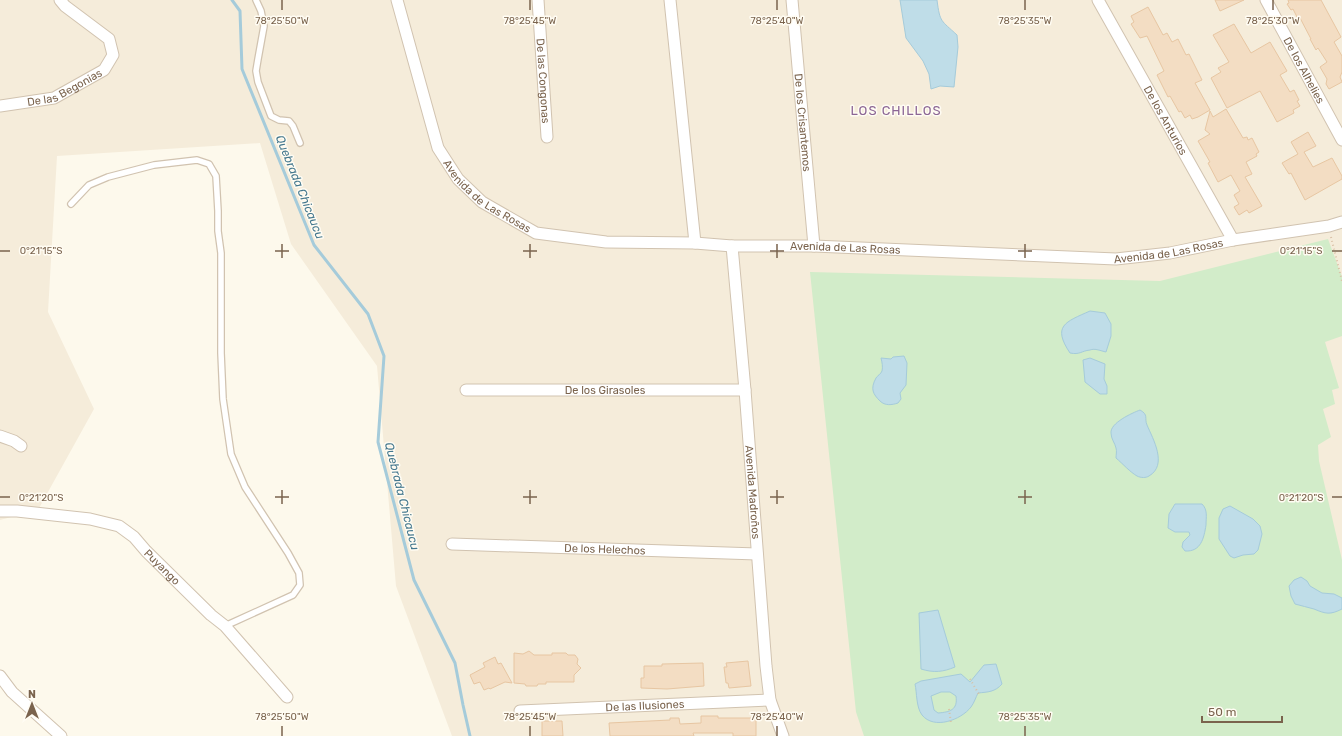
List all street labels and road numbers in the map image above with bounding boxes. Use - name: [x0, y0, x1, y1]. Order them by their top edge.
- street label: De los Alhelies: [1281, 35, 1328, 106]
- street label: De las Congonas: [534, 38, 553, 124]
- street label: De las Begonias: [26, 66, 105, 108]
- street label: De los Crisantemos: [792, 73, 814, 173]
- street label: De los Anturios: [1141, 83, 1190, 157]
- street label: Avenida de Las Rosas: [441, 157, 534, 236]
- street label: Avenida de Las Rosas: [1113, 236, 1225, 266]
- street label: Avenida de Las Rosas: [790, 240, 901, 256]
- street label: De los Girasoles: [565, 384, 646, 397]
- street label: Avenida Madroños: [743, 445, 763, 540]
- street label: De los Helechos: [564, 541, 646, 557]
- street label: Puyango: [141, 546, 183, 587]
- street label: De las Ilusiones: [605, 697, 685, 714]

